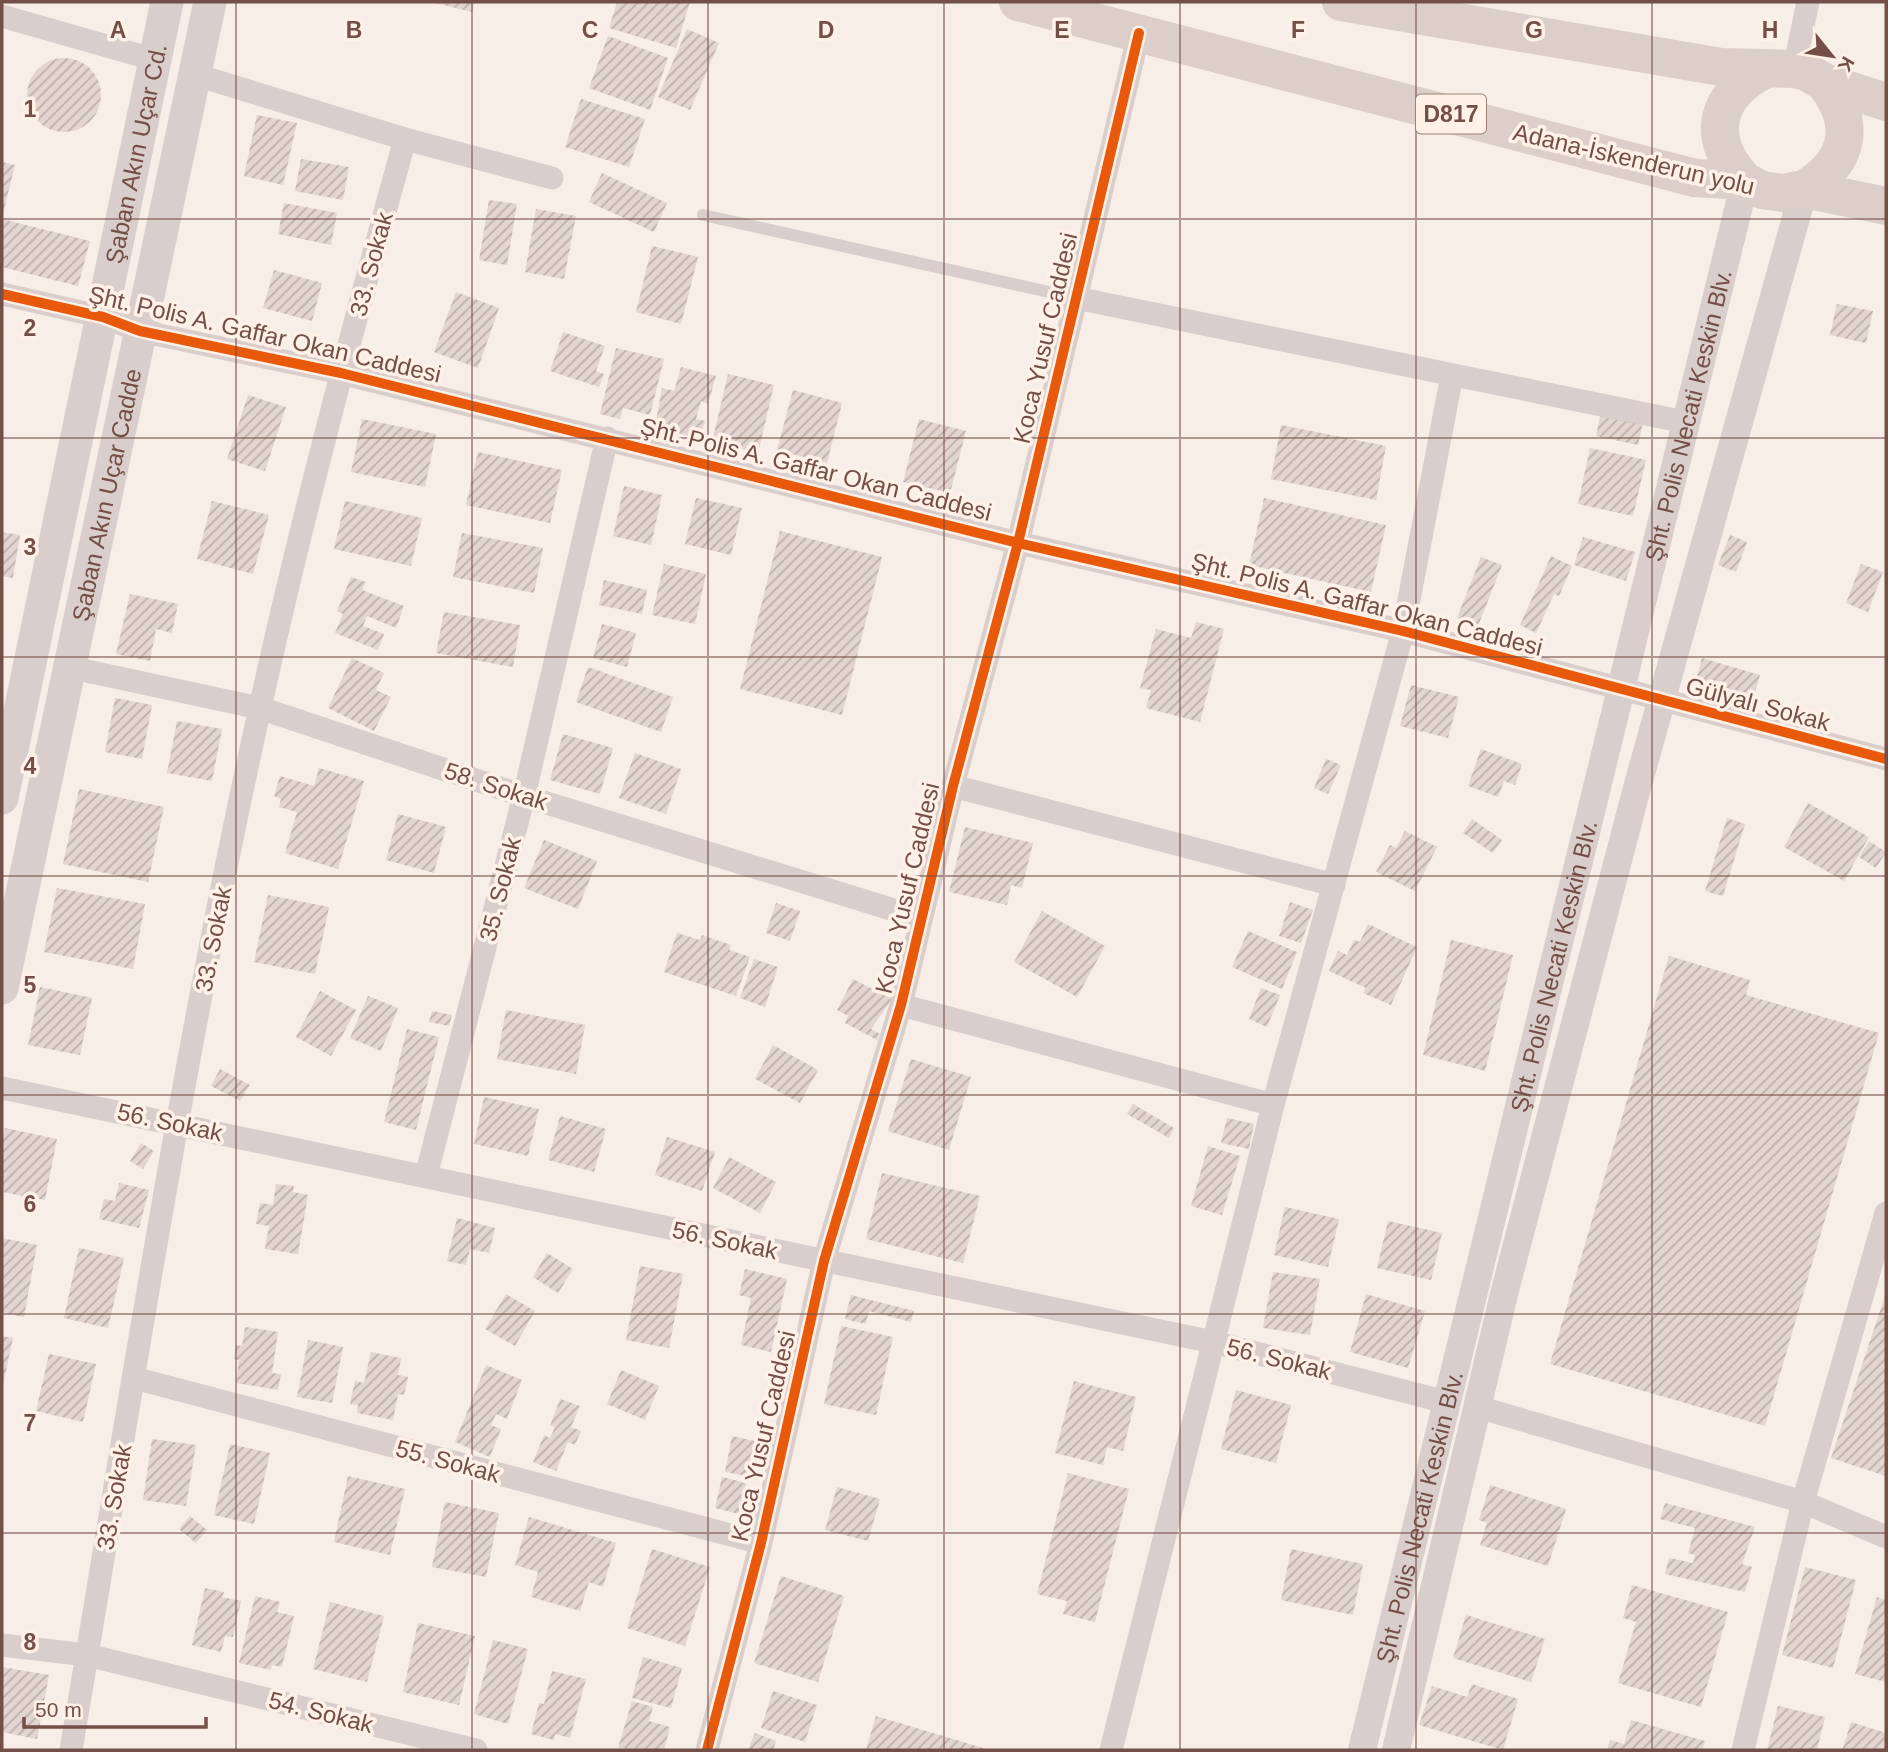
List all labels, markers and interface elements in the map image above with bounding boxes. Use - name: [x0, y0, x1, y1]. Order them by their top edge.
- text: A: [110, 17, 126, 43]
- text: B: [346, 17, 362, 43]
- text: C: [582, 17, 598, 43]
- text: D: [818, 17, 834, 43]
- text: E: [1054, 17, 1070, 43]
- text: F: [1291, 17, 1305, 43]
- text: G: [1525, 17, 1543, 43]
- text: H: [1762, 17, 1778, 43]
- north arrow: [1797, 21, 1867, 91]
- street label: Şaban Akın Uçar Cd.: [100, 41, 172, 266]
- text: K: [1834, 53, 1859, 76]
- road number: D817: [1416, 94, 1486, 134]
- text: 1: [24, 96, 37, 122]
- street label: Adana-İskenderun yolu: [1511, 118, 1757, 200]
- street label: 33. Sokak: [344, 208, 398, 319]
- street label: Koca Yusuf Caddesi: [1008, 230, 1082, 446]
- street label: Şht. Polis Necati Keskin Blv.: [1639, 266, 1737, 564]
- street label: Şht. Polis A. Gaffar Okan Caddesi: [86, 280, 444, 388]
- text: 2: [24, 315, 36, 341]
- street label: Şaban Akın Uçar Cadde: [66, 366, 146, 624]
- street label: Şht. Polis A. Gaffar Okan Caddesi: [638, 412, 994, 526]
- text: 3: [24, 534, 36, 560]
- street label: Şht. Polis A. Gaffar Okan Caddesi: [1189, 547, 1545, 661]
- street label: Gülyalı Sokak: [1683, 672, 1834, 736]
- text: 4: [24, 753, 37, 779]
- street label: 58. Sokak: [441, 757, 552, 816]
- street label: Koca Yusuf Caddesi: [870, 780, 944, 996]
- street label: Şht. Polis Necati Keskin Blv.: [1505, 817, 1602, 1115]
- street label: 35. Sokak: [474, 833, 526, 944]
- street label: 33. Sokak: [190, 883, 237, 994]
- text: 5: [24, 972, 37, 998]
- street label: 56. Sokak: [115, 1098, 226, 1147]
- text: 6: [24, 1191, 36, 1217]
- street label: 56. Sokak: [670, 1216, 781, 1265]
- street label: Koca Yusuf Caddesi: [726, 1328, 800, 1544]
- street label: 56. Sokak: [1224, 1333, 1335, 1385]
- street label: Şht. Polis Necati Keskin Blv.: [1370, 1368, 1468, 1666]
- text: 7: [24, 1410, 36, 1436]
- street label: 55. Sokak: [393, 1434, 504, 1488]
- street label: 33. Sokak: [91, 1441, 137, 1552]
- text: 8: [24, 1629, 37, 1655]
- scale bar: [24, 1686, 206, 1730]
- street label: 54. Sokak: [266, 1686, 377, 1738]
- text: 50 m: [35, 1698, 82, 1721]

